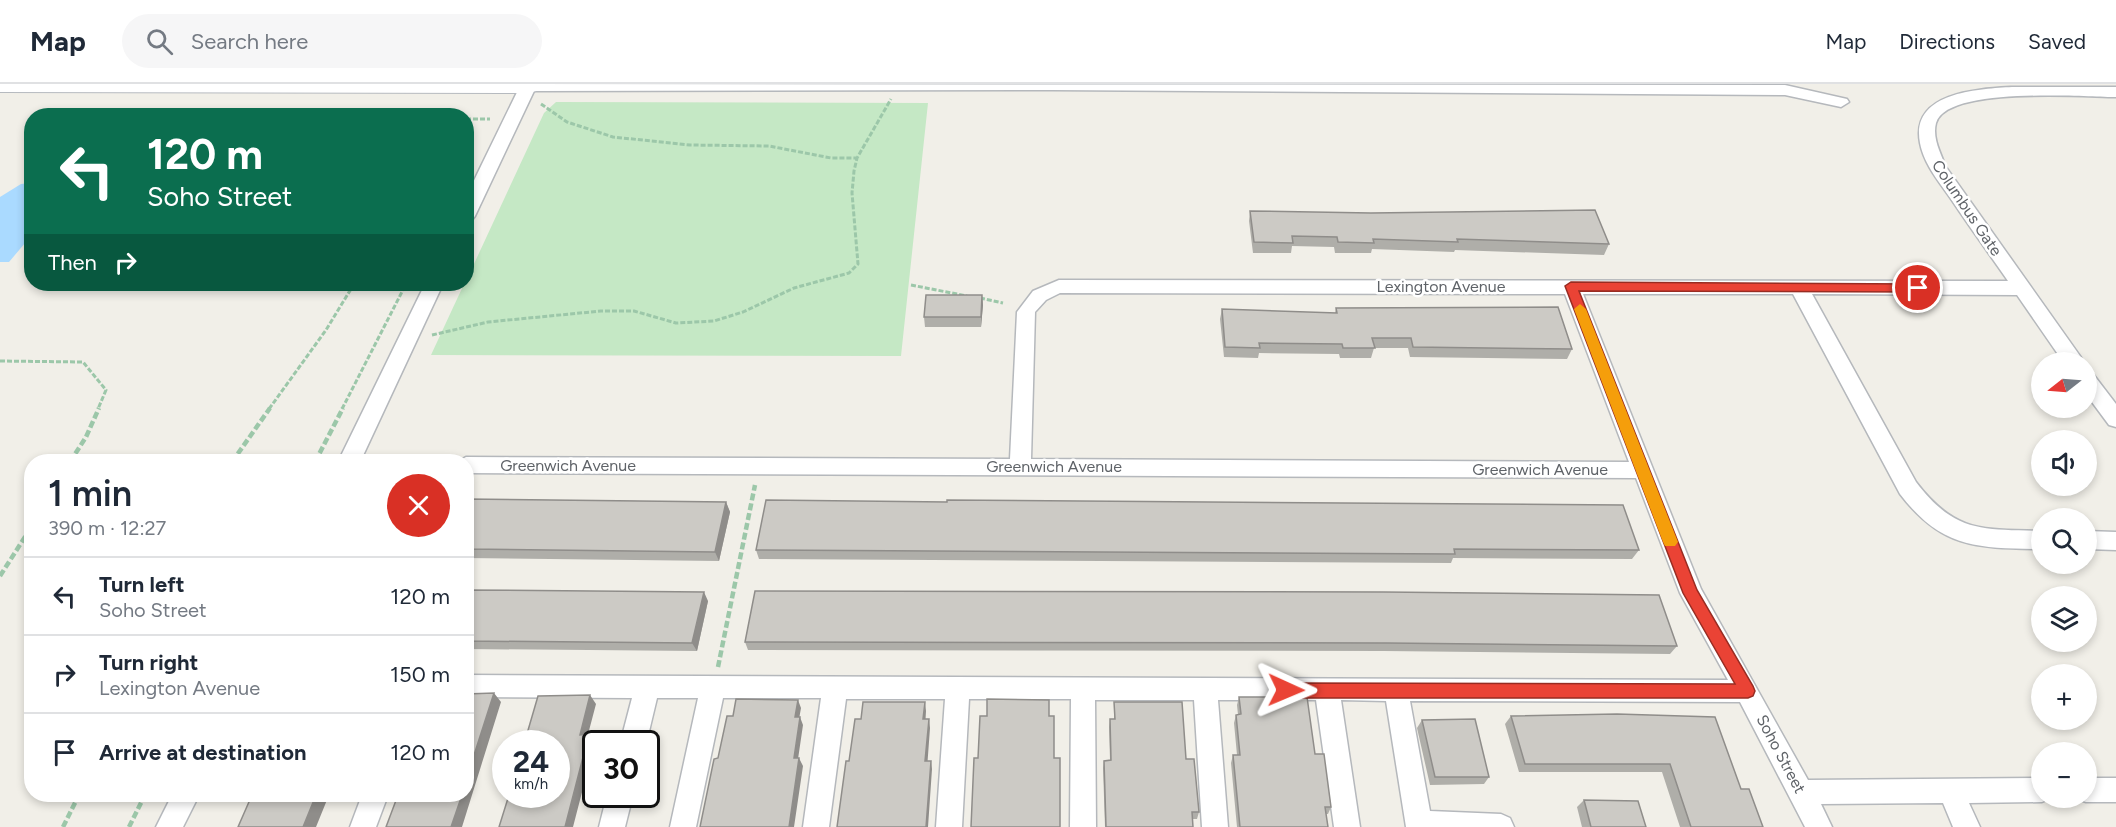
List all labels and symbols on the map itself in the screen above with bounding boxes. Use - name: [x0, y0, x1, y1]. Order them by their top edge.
- street label: Columbus Gate: [1928, 156, 2006, 260]
- pin: [1892, 262, 1943, 313]
- street label: Lexington Avenue: [1377, 277, 1506, 296]
- north arrow: [2031, 352, 2097, 418]
- street label: Greenwich Avenue: [500, 456, 636, 475]
- street label: Greenwich Avenue: [986, 457, 1122, 476]
- street label: Greenwich Avenue: [1472, 460, 1608, 479]
- position arrow: [1254, 658, 1318, 722]
- street label: Soho Street: [1752, 712, 1810, 796]
- speed limit sign: 30: [582, 730, 660, 808]

